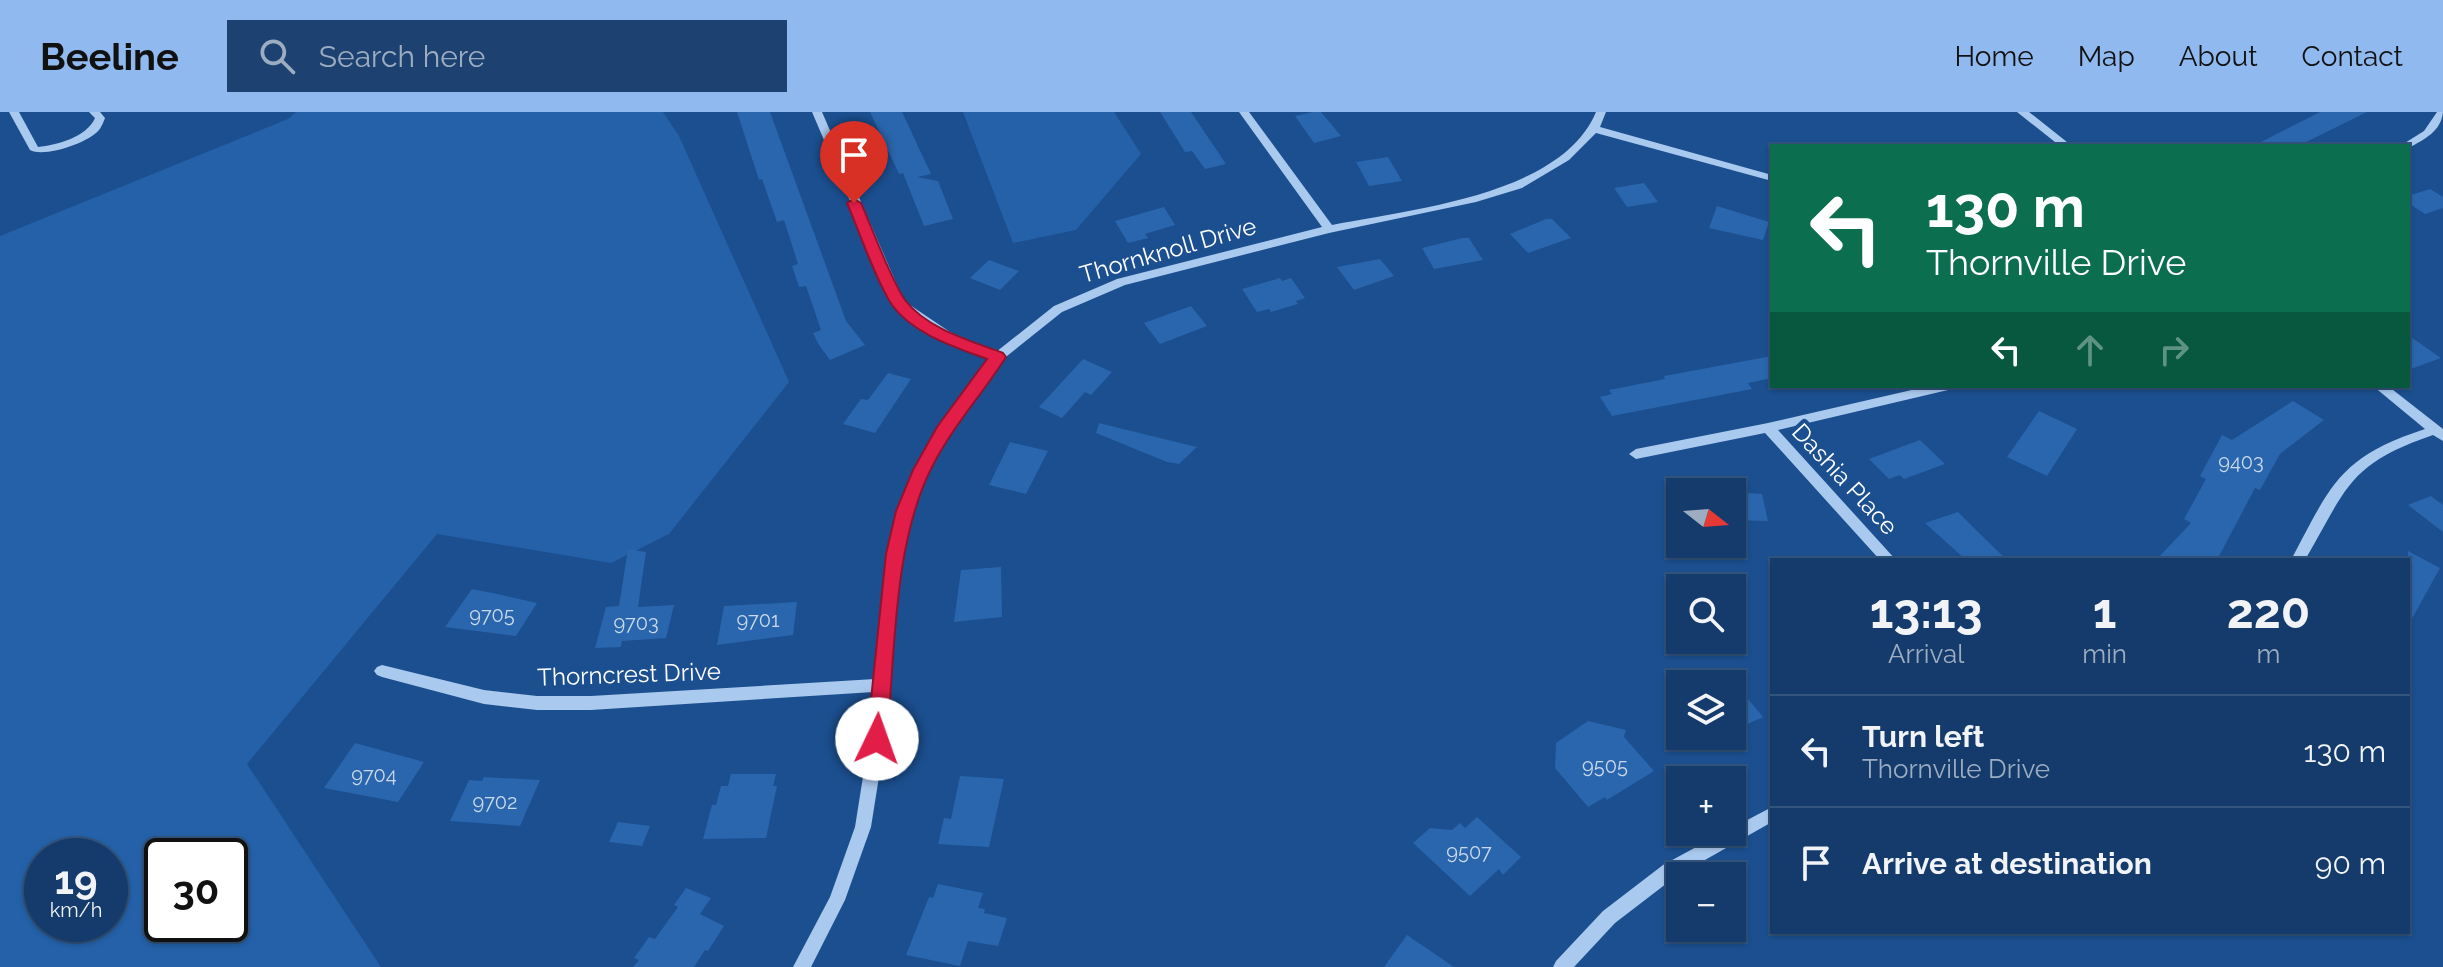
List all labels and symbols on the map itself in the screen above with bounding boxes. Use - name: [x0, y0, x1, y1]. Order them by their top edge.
- pin: [820, 121, 888, 203]
- street label: Thornknoll Drive: [1077, 211, 1259, 289]
- street label: Dashia Place: [1786, 417, 1904, 541]
- house number: 9403: [2218, 450, 2264, 474]
- north arrow: [1666, 478, 1746, 558]
- house number: 9705: [469, 603, 515, 627]
- house number: 9701: [736, 608, 780, 632]
- house number: 9703: [613, 611, 659, 635]
- street label: Thorncrest Drive: [537, 656, 721, 692]
- position arrow: [835, 697, 919, 781]
- house number: 9505: [1582, 754, 1628, 778]
- house number: 9704: [351, 763, 397, 787]
- house number: 9702: [473, 790, 517, 814]
- speed limit sign: 30: [144, 838, 248, 942]
- house number: 9507: [1446, 840, 1492, 864]

